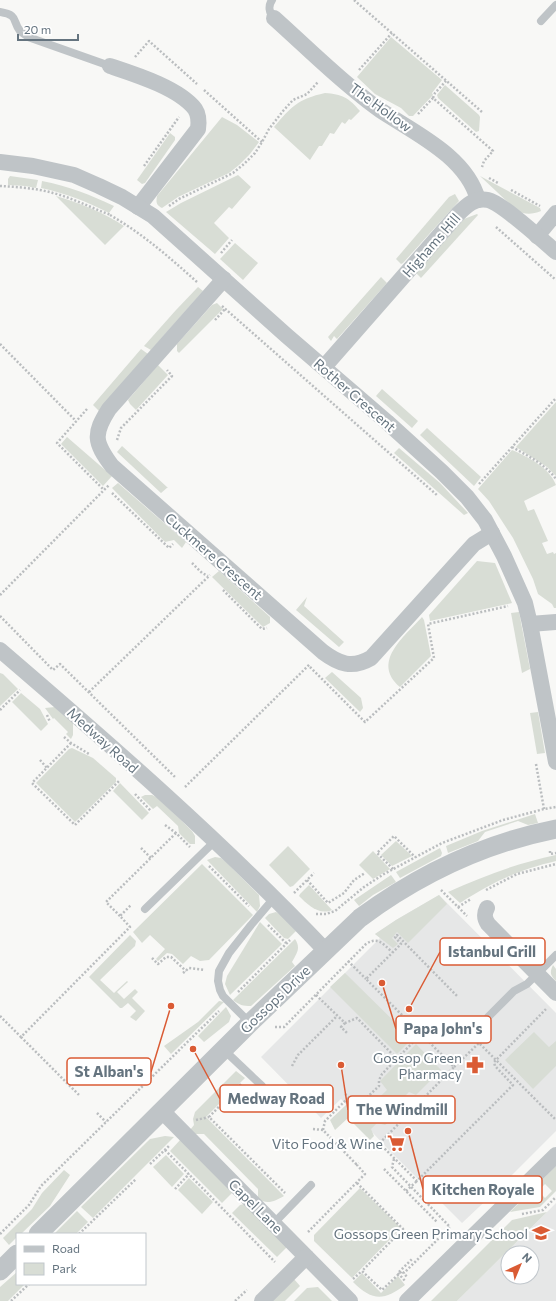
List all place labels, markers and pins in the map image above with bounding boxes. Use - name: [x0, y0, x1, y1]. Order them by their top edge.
- callout: Istanbul Grill: [440, 938, 545, 965]
- callout: Papa John's: [396, 1016, 491, 1043]
- place label: Gossop Green Pharmacy: [373, 1049, 462, 1082]
- pharmacy icon: Gossop Green Pharmacy: [465, 1055, 485, 1075]
- callout: St Alban's: [67, 1058, 151, 1085]
- callout: Medway Road: [220, 1085, 333, 1112]
- callout: The Windmill: [348, 1096, 455, 1123]
- supermarket icon: Vito Food & Wine: [386, 1133, 406, 1153]
- place label: Vito Food & Wine: [272, 1135, 383, 1152]
- callout: Kitchen Royale: [423, 1176, 542, 1203]
- school or university icon: Gossops Green Primary School: [531, 1223, 551, 1243]
- place label: Gossops Green Primary School: [334, 1225, 528, 1242]

